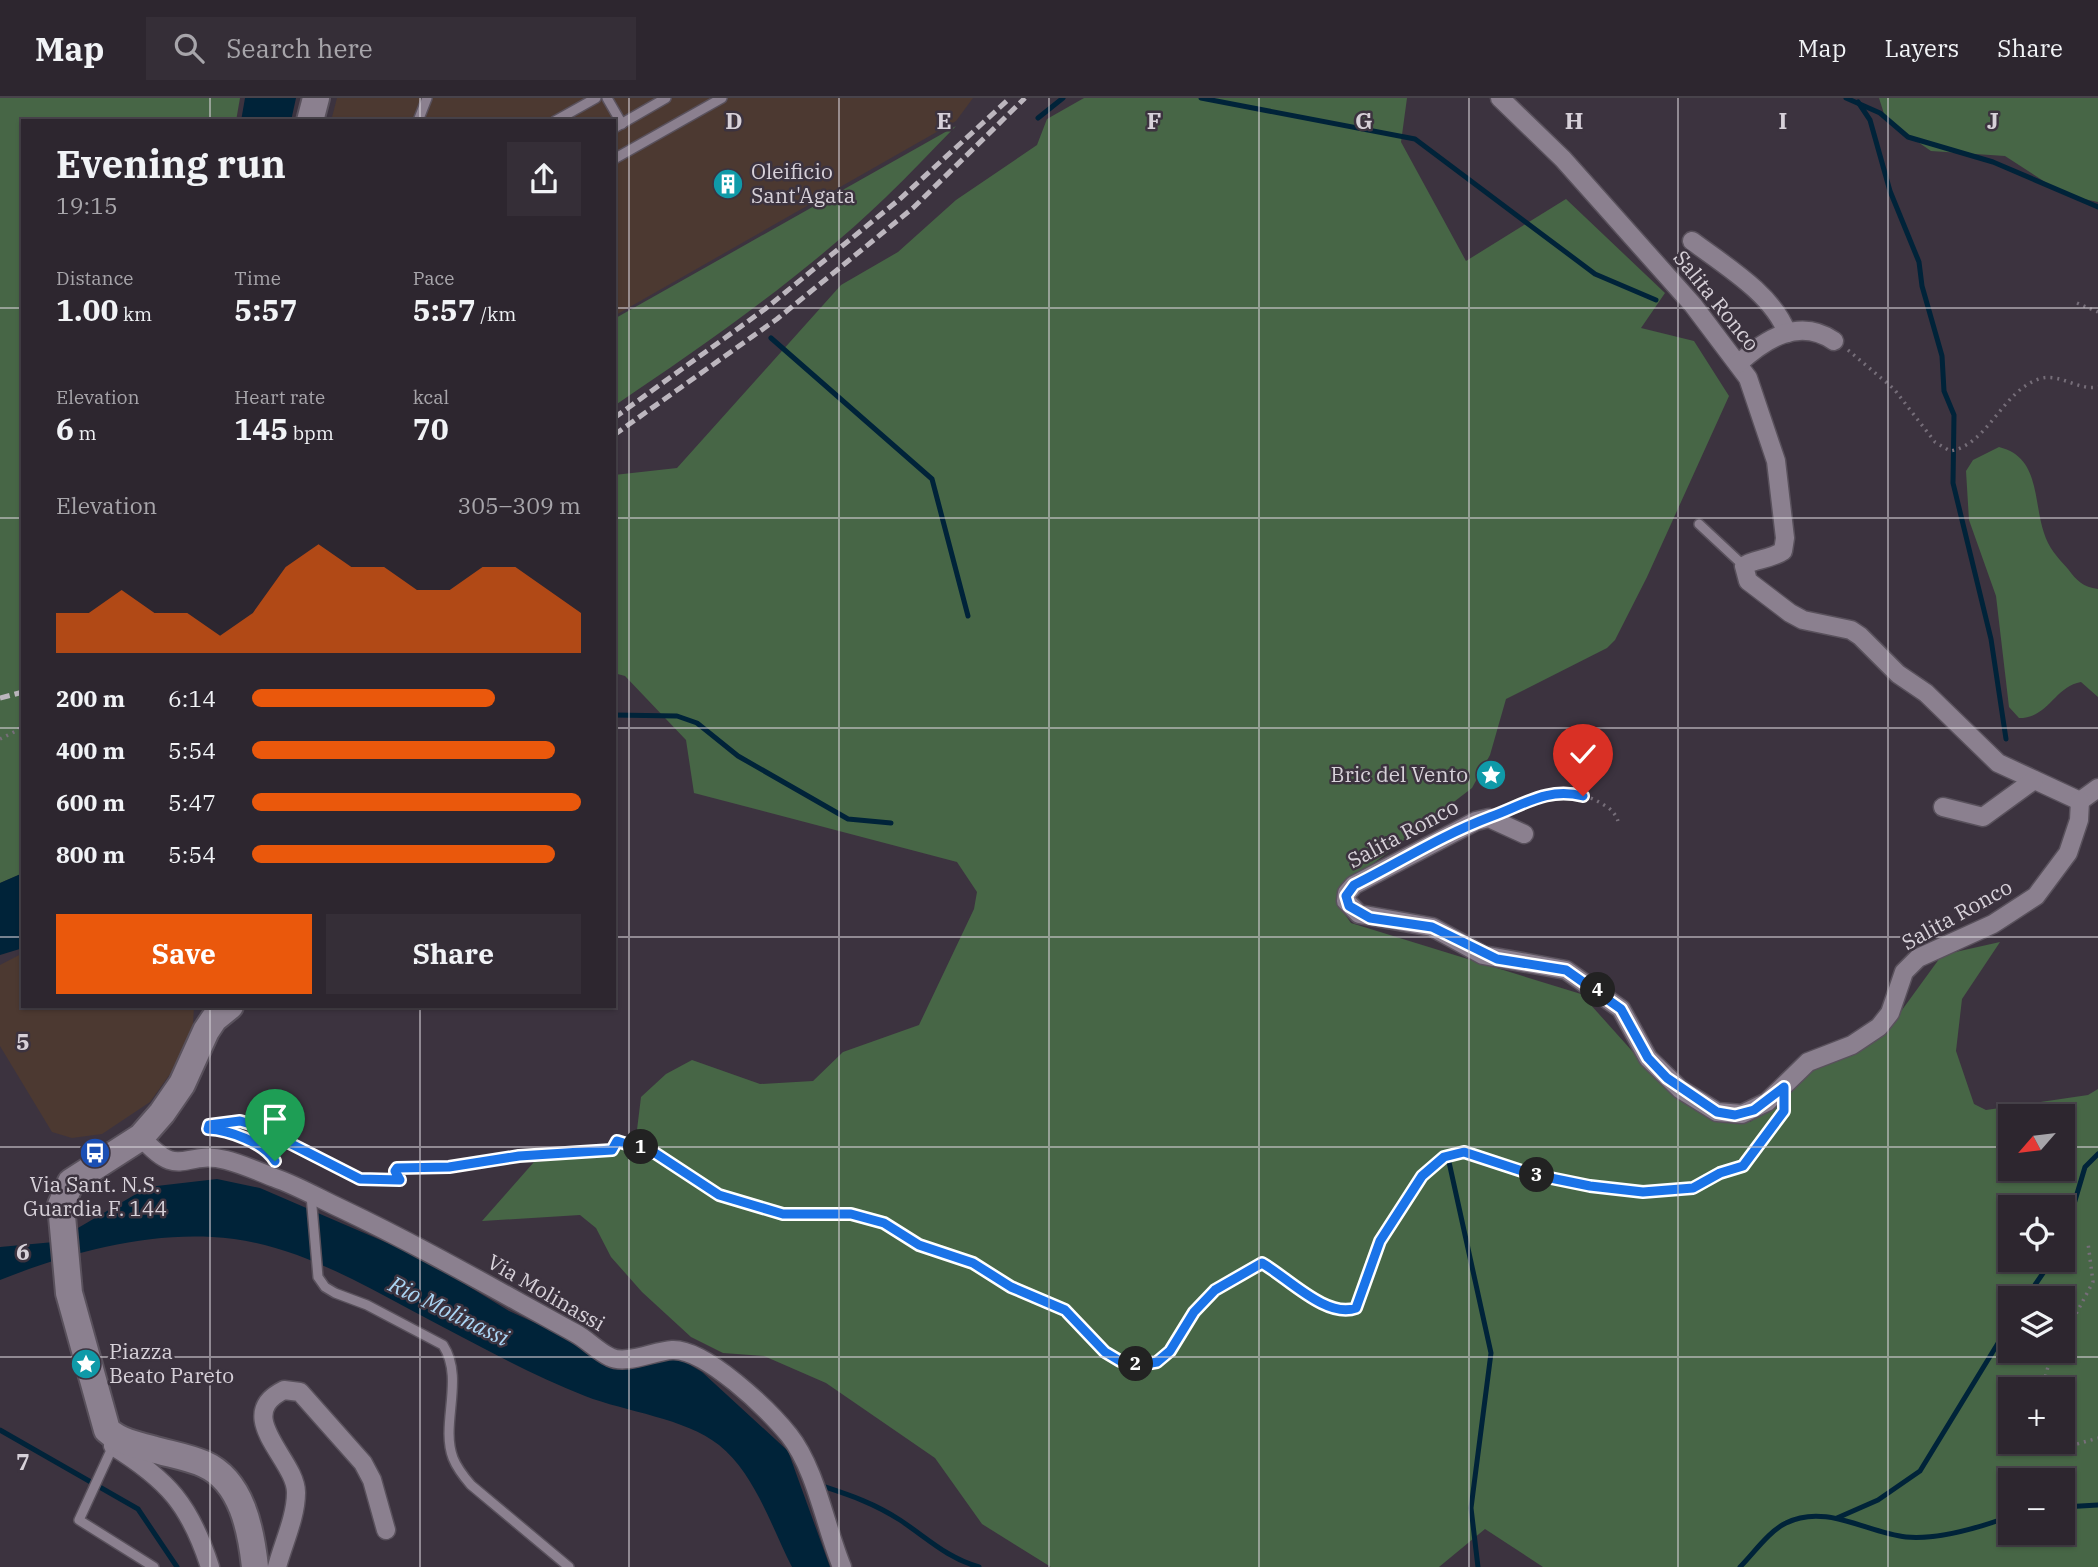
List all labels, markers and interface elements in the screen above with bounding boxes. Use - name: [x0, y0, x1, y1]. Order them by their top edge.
- search box: [146, 17, 636, 80]
- text: Map: [35, 27, 104, 70]
- icon: search: [170, 29, 208, 67]
- text: Search here: [226, 31, 373, 65]
- text: Map: [1798, 32, 1846, 64]
- text: Layers: [1884, 32, 1959, 64]
- text: Share: [1997, 32, 2063, 64]
- text: D: [725, 105, 743, 135]
- text: E: [936, 105, 952, 135]
- text: F: [1147, 105, 1161, 135]
- text: G: [1355, 105, 1373, 135]
- text: H: [1565, 105, 1583, 135]
- text: I: [1779, 105, 1787, 135]
- text: J: [1987, 105, 1999, 135]
- text: Evening run: [56, 139, 286, 188]
- button: share: [507, 142, 581, 216]
- place label: Oleificio Sant'Agata: [751, 157, 855, 209]
- building icon: Oleificio Sant'Agata: [711, 167, 745, 201]
- text: 19:15: [56, 190, 118, 220]
- street label: Salita Ronco: [1668, 244, 1766, 357]
- text: Distance: [56, 266, 134, 290]
- text: Time: [234, 266, 281, 290]
- text: Pace: [413, 266, 454, 290]
- text: 1.00: [56, 290, 118, 329]
- text: 5:57: [234, 290, 297, 329]
- text: 5:57: [413, 290, 476, 329]
- text: km: [118, 302, 152, 326]
- text: /km: [476, 302, 516, 326]
- text: Elevation: [56, 385, 140, 409]
- text: Heart rate: [234, 385, 325, 409]
- text: kcal: [413, 385, 449, 409]
- text: 6: [56, 409, 74, 448]
- text: 145: [234, 409, 288, 448]
- text: 70: [413, 409, 449, 448]
- text: m: [74, 421, 97, 445]
- text: bpm: [288, 421, 334, 445]
- text: Elevation: [56, 490, 157, 520]
- text: 305–309 m: [457, 490, 581, 520]
- text: 200 m: [56, 683, 125, 713]
- text: 6:14: [168, 683, 216, 713]
- pin: [1553, 724, 1613, 796]
- text: 400 m: [56, 735, 125, 765]
- text: 5:54: [168, 735, 216, 765]
- icon: check: [1564, 735, 1602, 773]
- place icon: Bric del Vento: [1474, 758, 1508, 792]
- place label: Bric del Vento: [1330, 760, 1468, 788]
- text: 600 m: [56, 787, 125, 817]
- text: 5:47: [168, 787, 216, 817]
- street label: Salita Ronco: [1342, 792, 1463, 874]
- text: 800 m: [56, 839, 125, 869]
- text: 5:54: [168, 839, 216, 869]
- street label: Salita Ronco: [1896, 872, 2017, 956]
- button: Save: [56, 914, 312, 994]
- button: Share: [326, 914, 581, 994]
- pin: 4: [1580, 972, 1616, 1008]
- text: 4: [1592, 977, 1603, 1001]
- text: 5: [16, 1026, 30, 1056]
- pin: [245, 1089, 305, 1161]
- icon: arrive: [256, 1100, 294, 1138]
- north arrow: [1998, 1104, 2076, 1181]
- map controls: [1998, 1104, 2075, 1545]
- pin: 1: [624, 1130, 658, 1164]
- text: 1: [635, 1134, 646, 1158]
- bus stop icon: Via Sant. N.S. Guardia F. 144: [78, 1136, 112, 1170]
- pin: 3: [1520, 1158, 1554, 1192]
- text: 3: [1531, 1162, 1542, 1186]
- place label: Via Sant. N.S. Guardia F. 144: [23, 1170, 167, 1222]
- button: locate: [1998, 1195, 2075, 1272]
- text: 6: [16, 1236, 30, 1266]
- street label: Via Molinassi: [483, 1247, 610, 1337]
- water label: Rio Molinassi: [384, 1268, 515, 1352]
- button: layers: [1998, 1286, 2075, 1363]
- place label: Piazza Beato Pareto: [109, 1337, 234, 1389]
- pin: 2: [1118, 1346, 1154, 1382]
- place icon: Piazza Beato Pareto: [69, 1347, 103, 1381]
- text: 2: [1130, 1351, 1141, 1375]
- button: +: [1998, 1377, 2075, 1454]
- text: 7: [16, 1446, 30, 1476]
- button: −: [1998, 1468, 2075, 1545]

